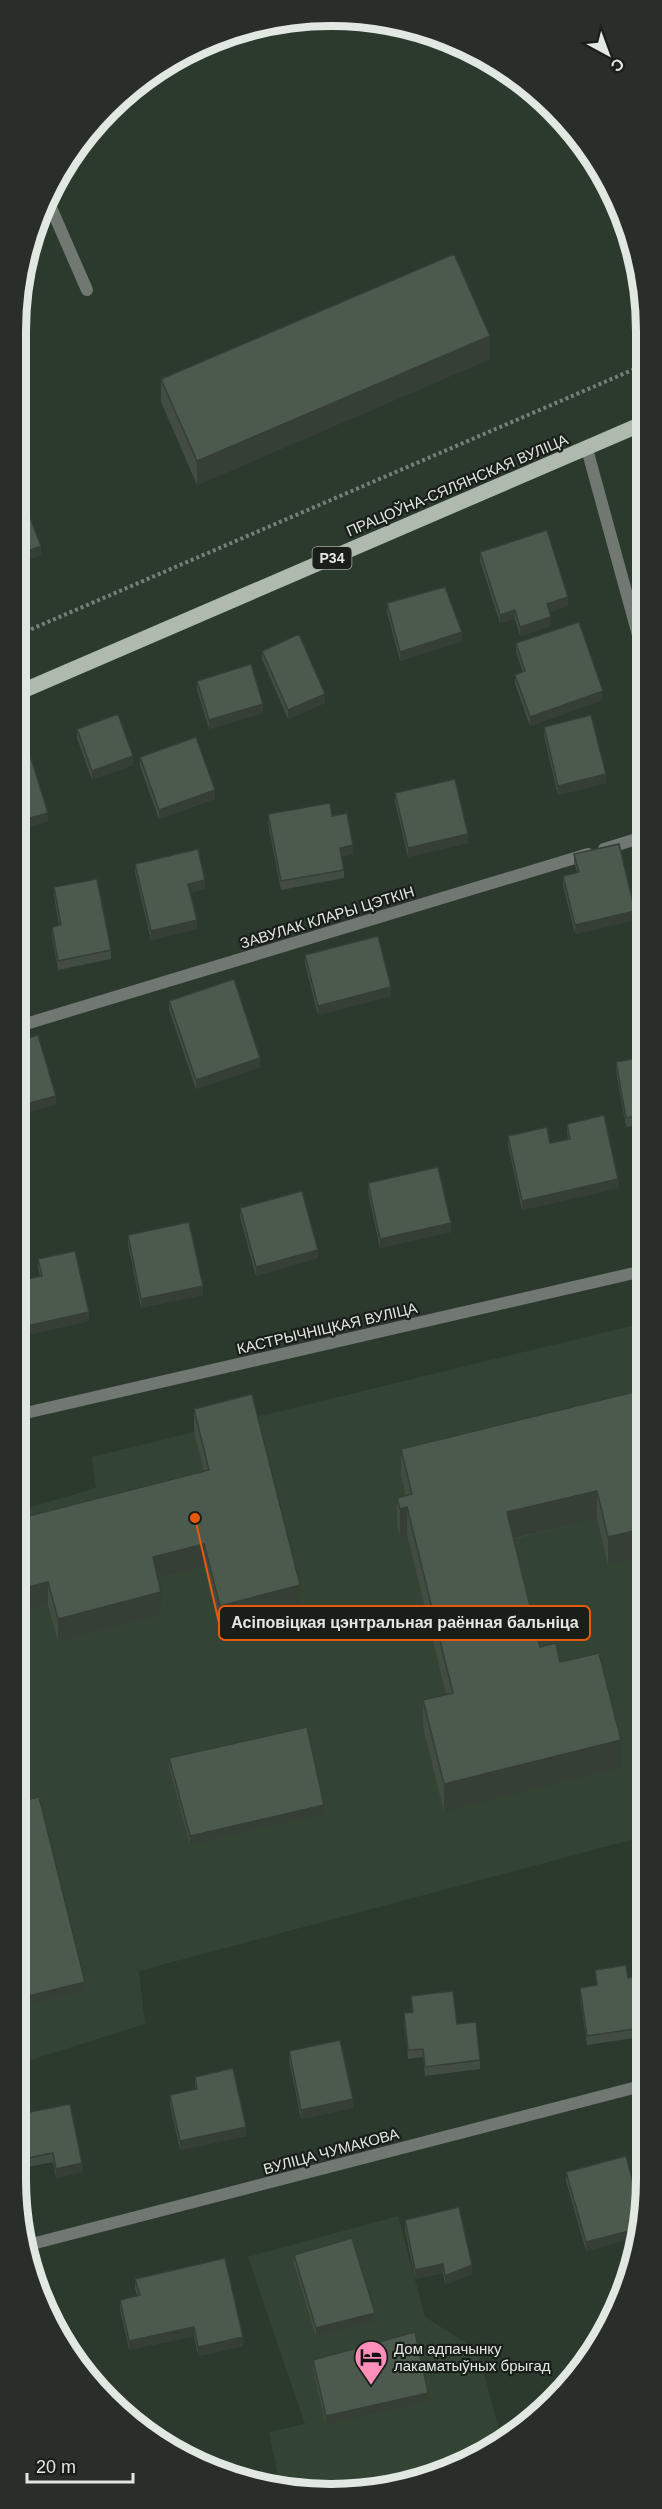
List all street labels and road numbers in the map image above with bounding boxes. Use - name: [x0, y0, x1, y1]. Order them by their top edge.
- street label: ПРАЦОЎНА-СЯЛЯНСКАЯ ВУЛІЦА: [344, 430, 570, 540]
- road number: Р34: [312, 547, 352, 569]
- street label: ЗАВУЛАК КЛАРЫ ЦЭТКІН: [238, 882, 416, 952]
- street label: КАСТРЫЧНІЦКАЯ ВУЛІЦА: [235, 1299, 419, 1357]
- street label: ВУЛІЦА ЧУМАКОВА: [261, 2125, 401, 2177]

